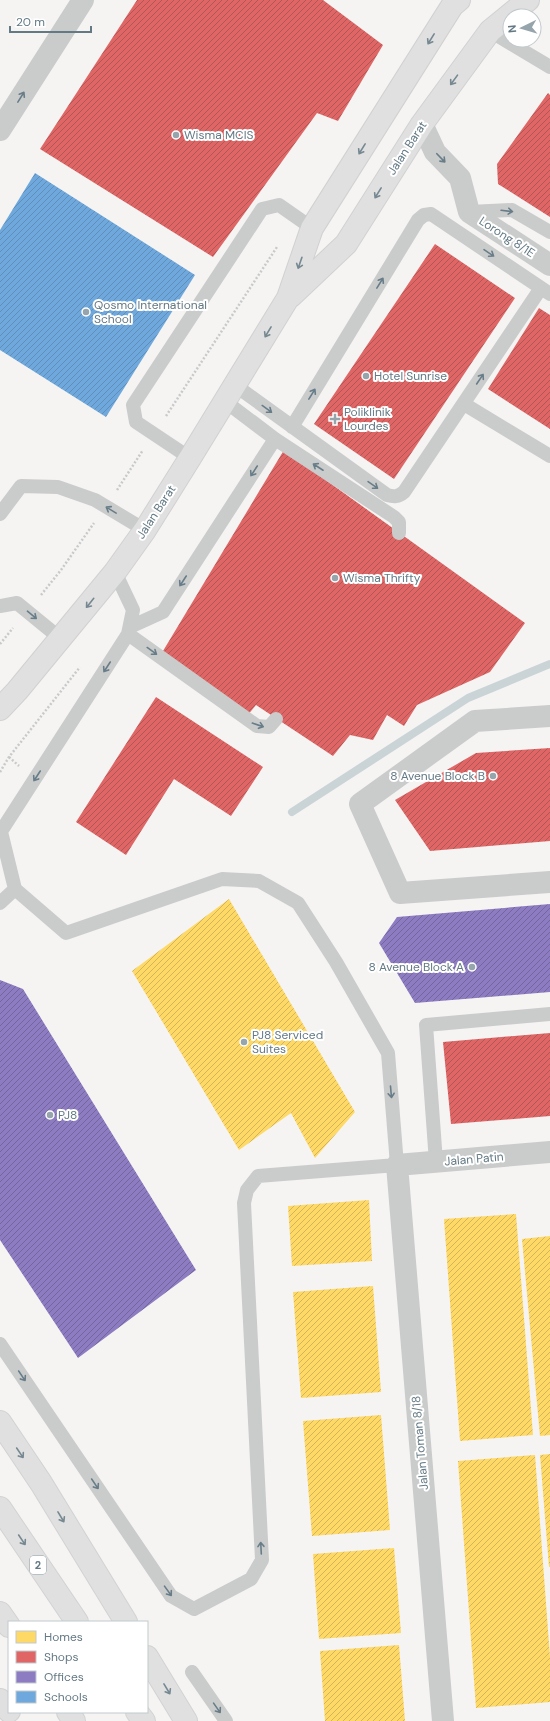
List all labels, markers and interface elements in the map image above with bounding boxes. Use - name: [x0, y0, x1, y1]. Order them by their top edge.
- scale bar: [10, 8, 91, 34]
- north arrow: [502, 8, 542, 48]
- text: 20 m: [16, 14, 45, 30]
- text: N: [505, 24, 519, 33]
- one-way arrow: [427, 33, 435, 45]
- one-way arrow: [450, 74, 459, 85]
- one-way arrow: [17, 92, 25, 103]
- street label: Jalan Barat: [384, 118, 431, 178]
- place label: Wisma MCIS: [184, 127, 253, 143]
- marker: Wisma MCIS: [171, 130, 181, 140]
- one-way arrow: [358, 144, 366, 155]
- one-way arrow: [436, 153, 446, 163]
- one-way arrow: [374, 187, 383, 198]
- one-way arrow: [501, 207, 514, 215]
- street label: Lorong 8/1E: [476, 213, 538, 261]
- one-way arrow: [484, 249, 495, 257]
- one-way arrow: [296, 257, 304, 269]
- one-way arrow: [377, 277, 385, 289]
- place label: Qosmo International School: [94, 297, 207, 327]
- marker: Qosmo International School: [81, 307, 91, 317]
- one-way arrow: [264, 326, 272, 338]
- place label: Hotel Sunrise: [374, 368, 447, 384]
- marker: Hotel Sunrise: [361, 371, 371, 381]
- one-way arrow: [476, 374, 484, 385]
- one-way arrow: [309, 388, 317, 400]
- place label: Poliklinik Lourdes: [344, 404, 391, 434]
- one-way arrow: [262, 405, 273, 413]
- marker: Poliklinik Lourdes: [329, 413, 341, 425]
- one-way arrow: [313, 463, 324, 471]
- one-way arrow: [250, 466, 258, 477]
- one-way arrow: [367, 481, 378, 489]
- street label: Jalan Barat: [133, 482, 180, 542]
- one-way arrow: [105, 505, 117, 513]
- place label: Wisma Thrifty: [343, 570, 421, 586]
- marker: Wisma Thrifty: [330, 573, 340, 583]
- one-way arrow: [179, 575, 188, 586]
- one-way arrow: [86, 597, 95, 608]
- one-way arrow: [27, 610, 37, 619]
- one-way arrow: [146, 647, 157, 655]
- one-way arrow: [103, 661, 111, 672]
- one-way arrow: [252, 722, 264, 729]
- place label: 8 Avenue Block B: [390, 768, 485, 784]
- one-way arrow: [33, 771, 41, 782]
- marker: 8 Avenue Block B: [488, 771, 498, 781]
- place label: 8 Avenue Block A: [368, 959, 464, 975]
- marker: 8 Avenue Block A: [467, 962, 477, 972]
- place label: PJ8 Serviced Suites: [252, 1027, 323, 1057]
- marker: PJ8 Serviced Suites: [239, 1037, 249, 1047]
- one-way arrow: [388, 1085, 395, 1098]
- place label: PJ8: [58, 1107, 77, 1123]
- marker: PJ8: [45, 1110, 55, 1120]
- street label: Jalan Patin: [444, 1148, 504, 1170]
- one-way arrow: [18, 1370, 26, 1381]
- street label: Jalan Toman 8/18: [408, 1395, 432, 1491]
- one-way arrow: [16, 1447, 25, 1458]
- one-way arrow: [91, 1478, 99, 1489]
- one-way arrow: [57, 1511, 65, 1522]
- one-way arrow: [18, 1534, 26, 1545]
- one-way arrow: [257, 1542, 265, 1555]
- road number: 2: [30, 1556, 46, 1574]
- one-way arrow: [164, 1586, 172, 1597]
- legend: [8, 1621, 148, 1713]
- text: Homes: [44, 1629, 83, 1645]
- text: Shops: [44, 1649, 79, 1665]
- text: Offices: [44, 1669, 84, 1685]
- one-way arrow: [163, 1683, 171, 1695]
- text: Schools: [44, 1689, 88, 1705]
- one-way arrow: [213, 1702, 221, 1713]

